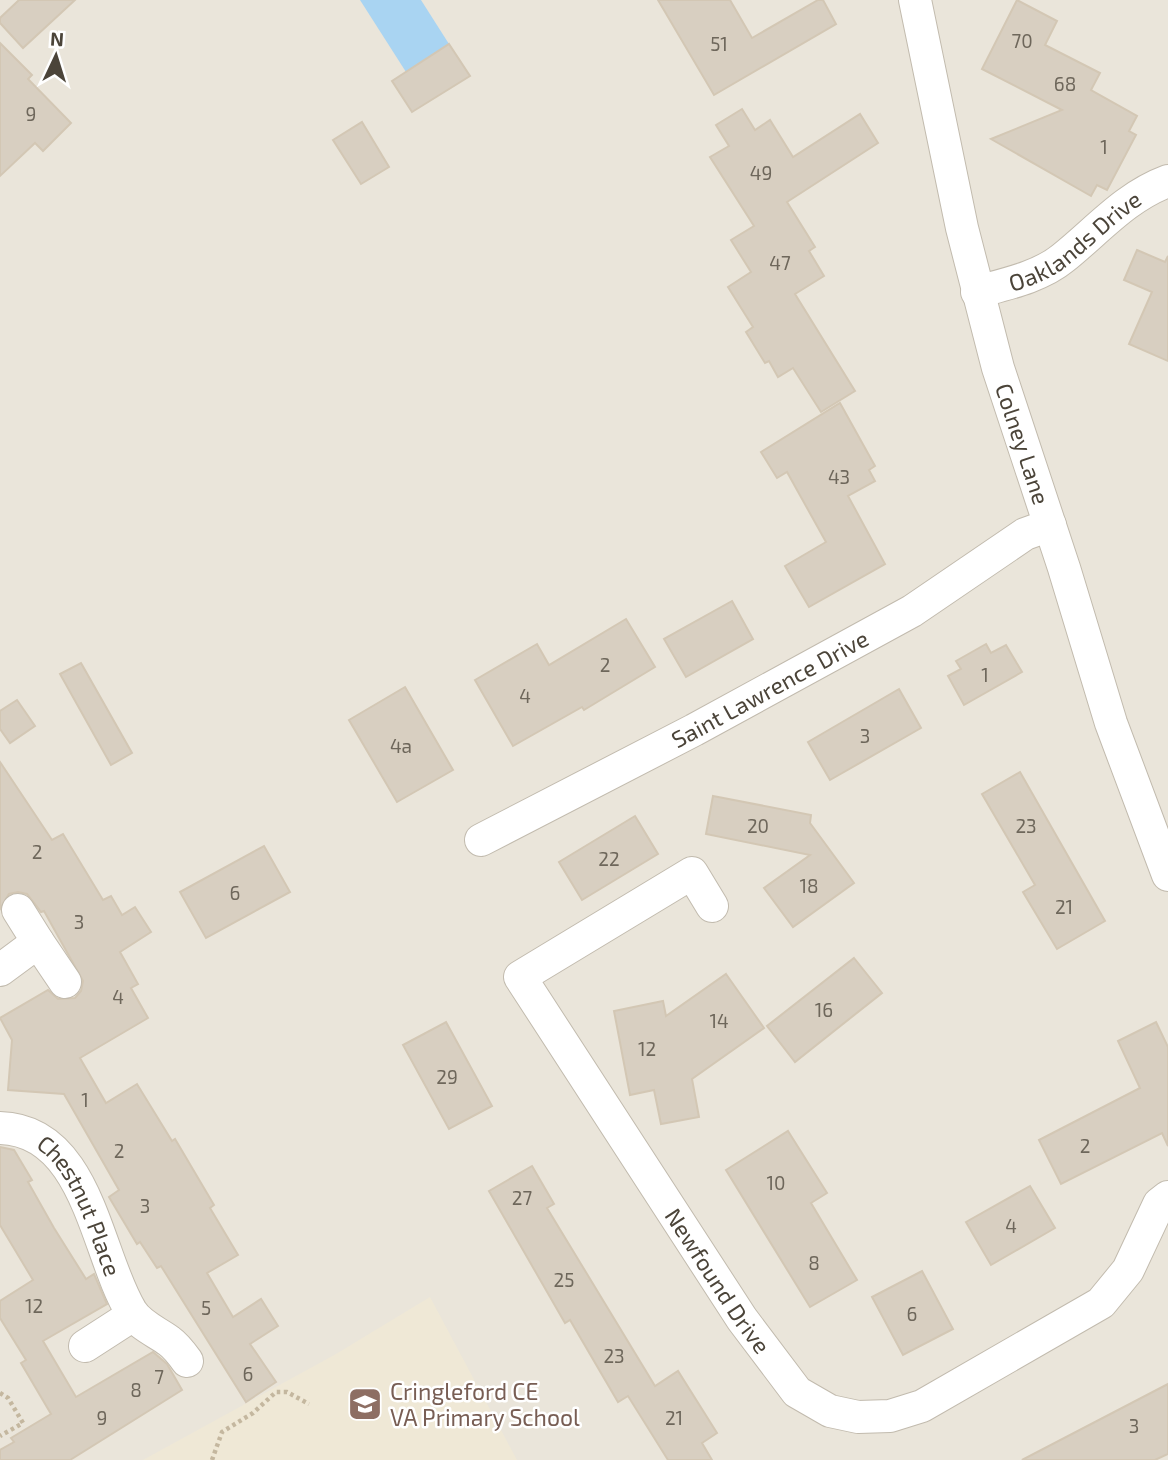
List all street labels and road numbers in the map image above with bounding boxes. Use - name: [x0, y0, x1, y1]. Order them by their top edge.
- street label: Oaklands Drive: [1005, 184, 1146, 297]
- street label: Colney Lane: [990, 380, 1056, 508]
- street label: Saint Lawrence Drive: [667, 624, 873, 753]
- street label: Chestnut Place: [32, 1129, 127, 1280]
- street label: Newfound Drive: [660, 1203, 777, 1359]

